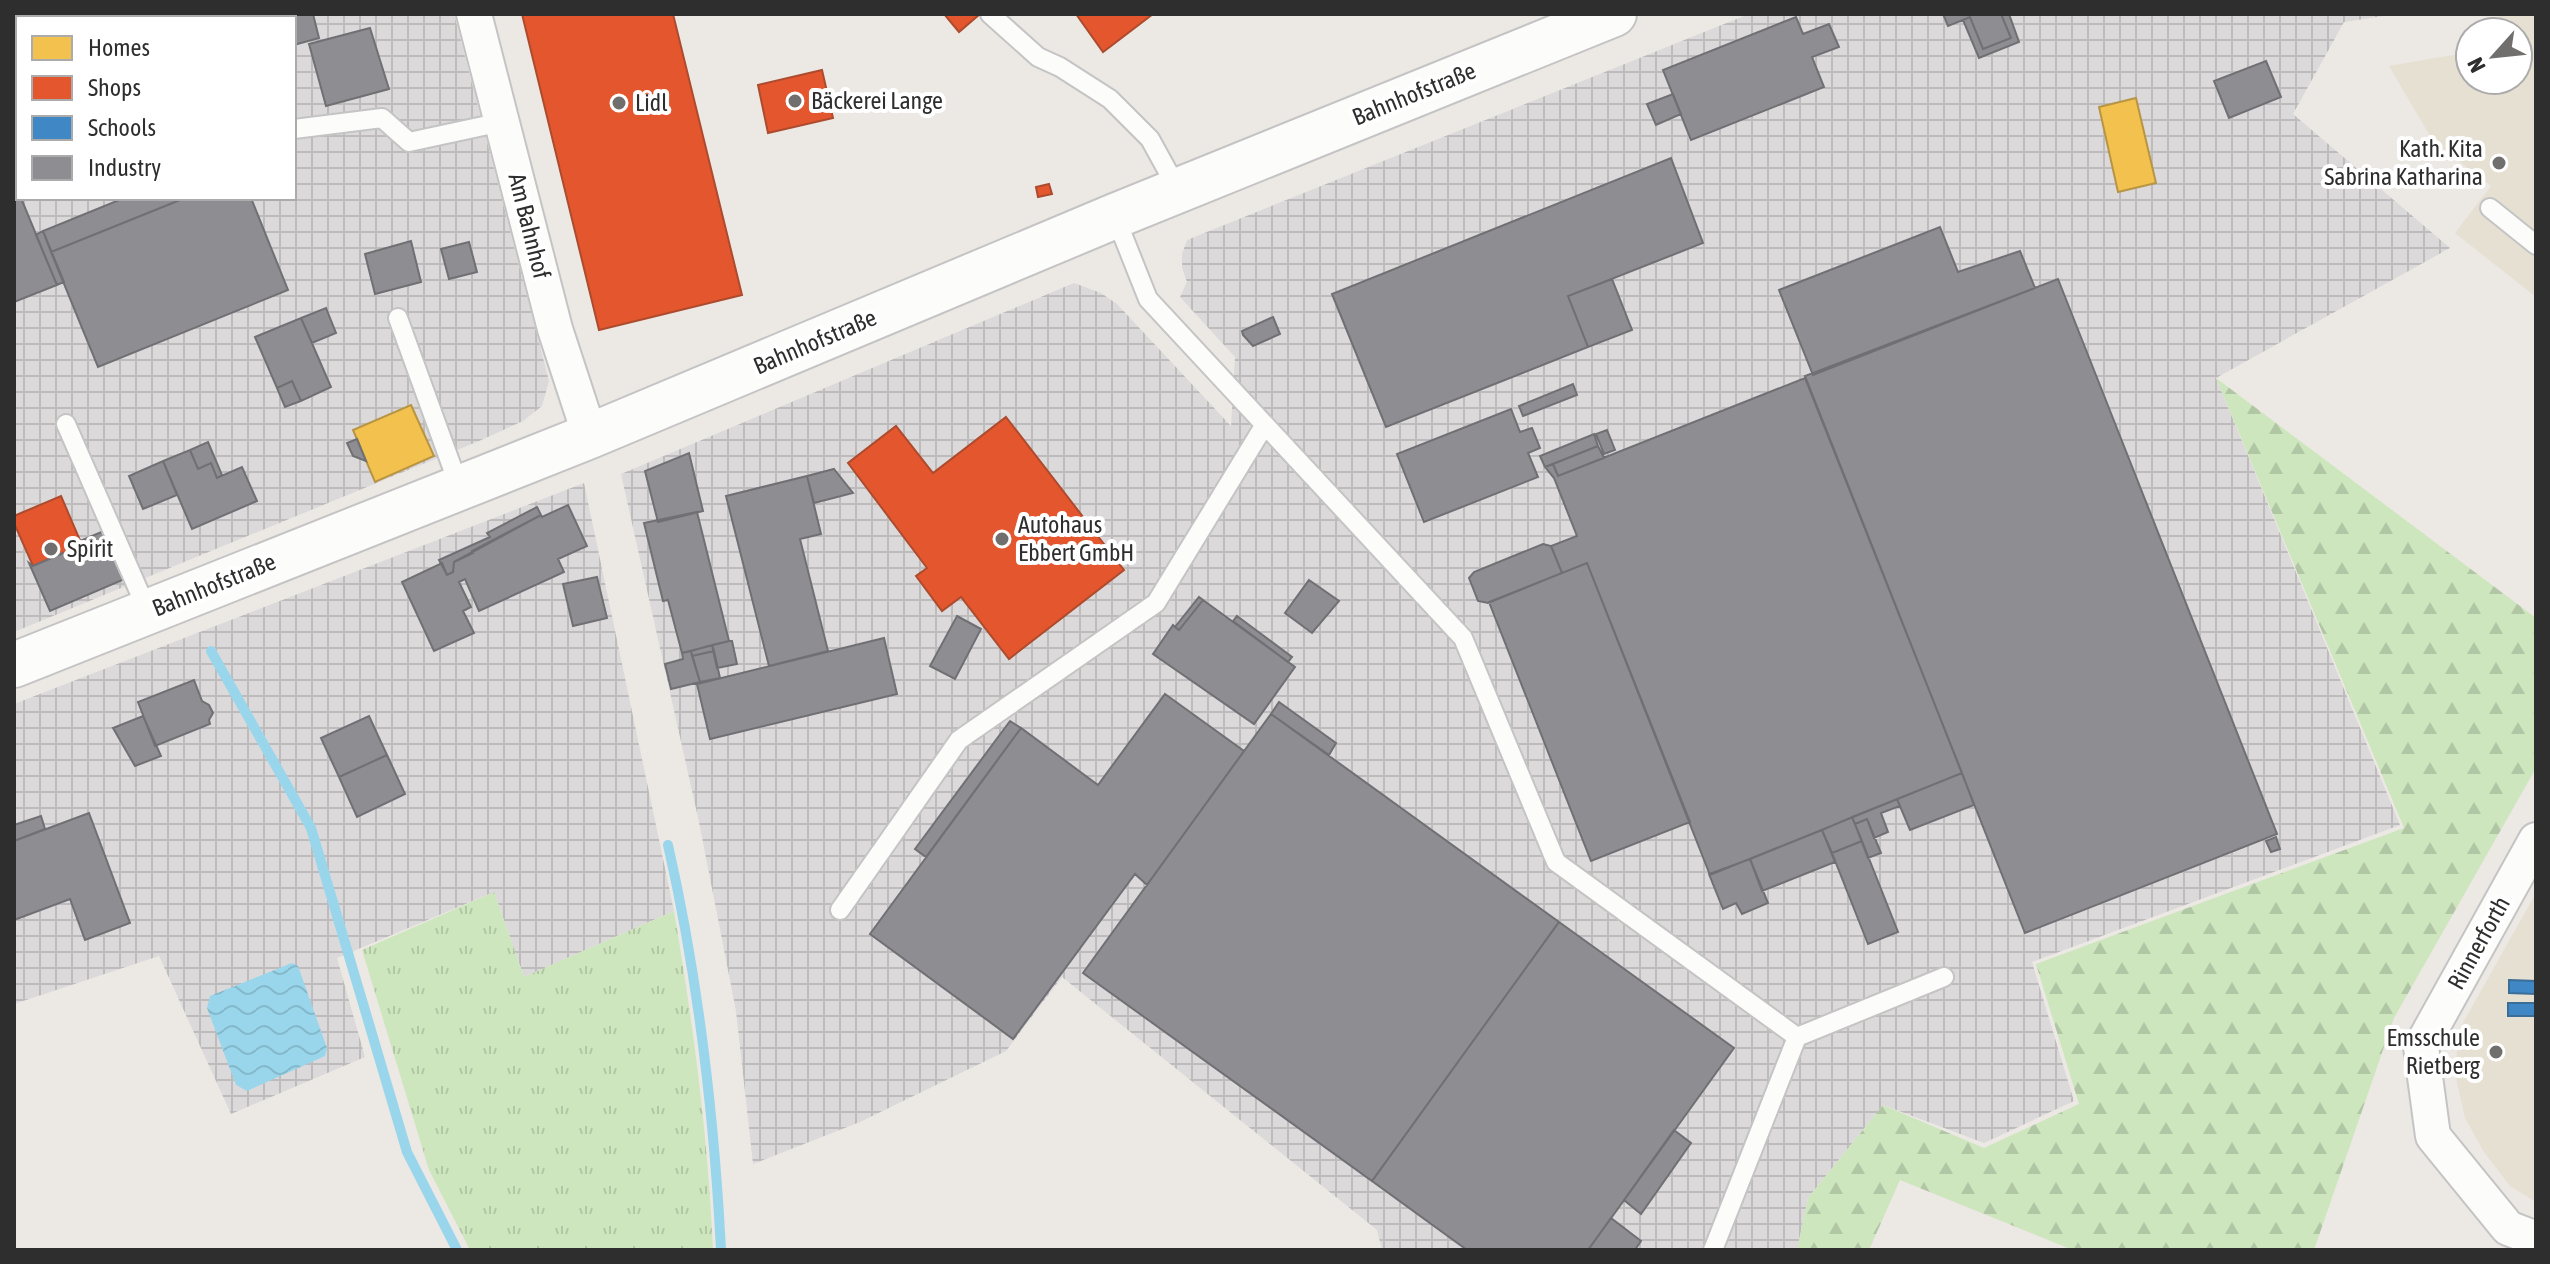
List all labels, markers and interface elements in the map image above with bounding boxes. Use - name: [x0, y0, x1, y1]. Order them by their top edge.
- legend: [16, 16, 296, 200]
- north arrow: [2454, 16, 2534, 96]
- text: Homes: [88, 34, 150, 61]
- text: N: [2462, 53, 2491, 77]
- street label: Bahnhofstraße: [1348, 57, 1479, 131]
- text: Shops: [88, 74, 141, 101]
- place label: Bäckerei Lange: [811, 87, 943, 114]
- place label: Lidl: [635, 89, 668, 116]
- marker: Bäckerei Lange: [786, 92, 804, 110]
- marker: Lidl: [610, 94, 628, 112]
- text: Schools: [88, 114, 156, 141]
- place label: Kath. Kita Sabrina Katharina: [2324, 135, 2483, 190]
- text: Industry: [88, 154, 161, 181]
- marker: Kath. Kita Sabrina Katharina: [2490, 154, 2508, 172]
- street label: Am Bahnhof: [503, 170, 556, 282]
- street label: Bahnhofstraße: [749, 304, 880, 379]
- place label: Autohaus Ebbert GmbH: [1018, 511, 1134, 566]
- marker: Autohaus Ebbert GmbH: [993, 530, 1011, 548]
- place label: Spirit: [67, 535, 114, 562]
- marker: Spirit: [42, 540, 60, 558]
- street label: Bahnhofstraße: [148, 548, 279, 622]
- street label: Rinnerforth: [2442, 892, 2515, 994]
- place label: Emsschule Rietberg: [2386, 1024, 2481, 1079]
- marker: Emsschule Rietberg: [2487, 1043, 2505, 1061]

